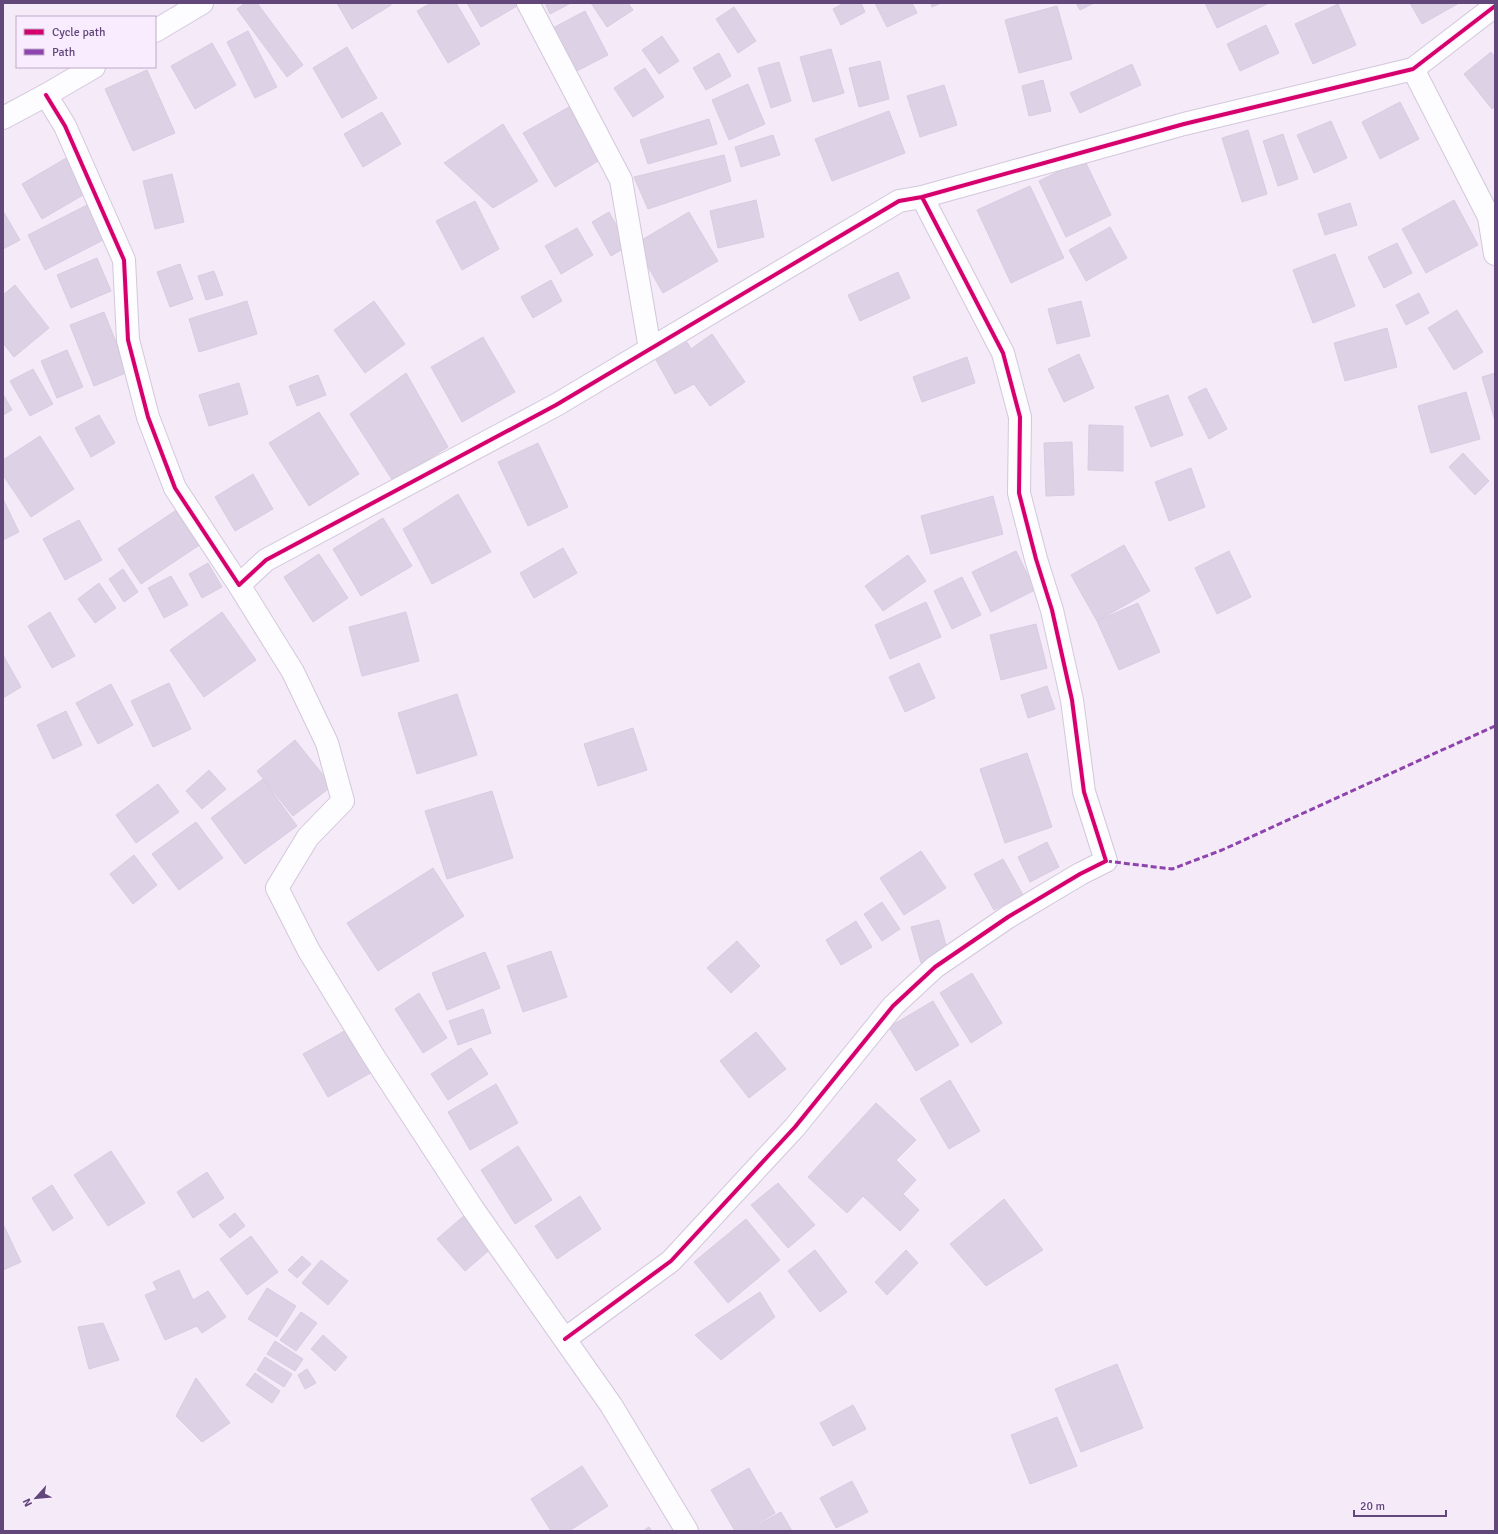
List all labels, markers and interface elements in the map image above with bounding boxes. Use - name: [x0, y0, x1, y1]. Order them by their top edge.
- legend: [16, 16, 156, 68]
- text: Cycle path: [52, 25, 105, 40]
- text: Path: [52, 45, 75, 60]
- north arrow: [16, 1478, 56, 1518]
- scale bar: [1354, 1492, 1446, 1518]
- text: N: [20, 1496, 35, 1509]
- text: 20 m: [1360, 1499, 1385, 1514]

